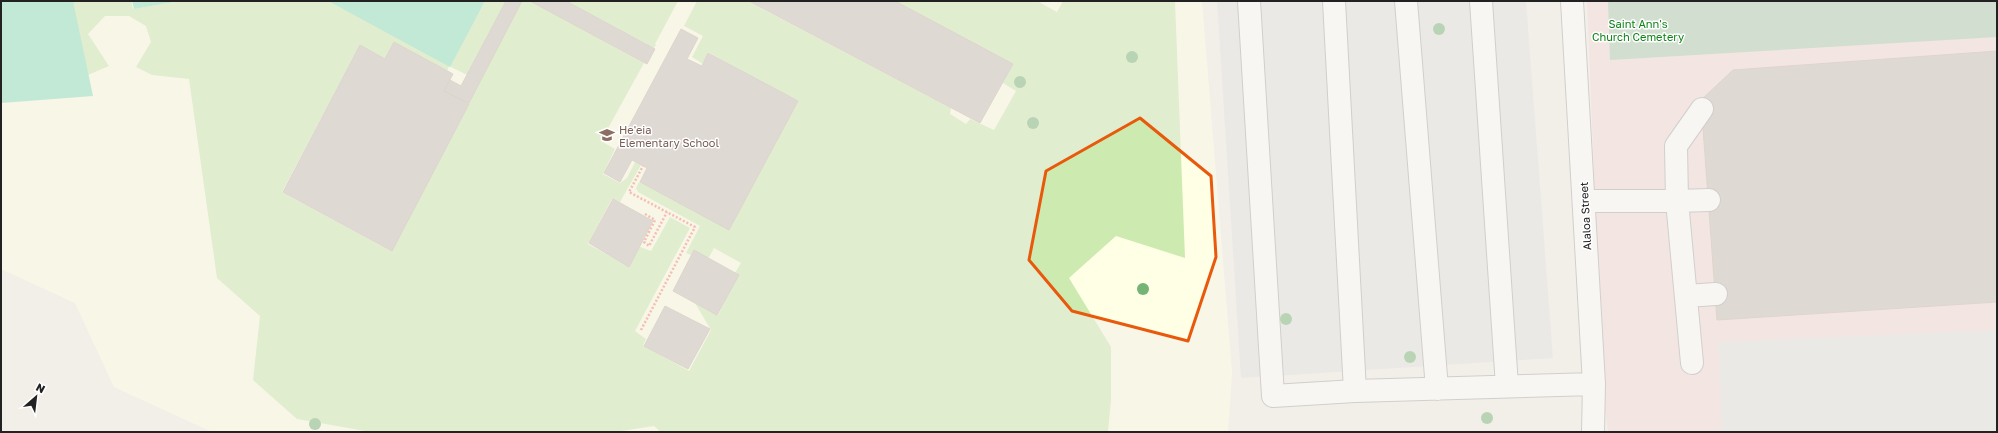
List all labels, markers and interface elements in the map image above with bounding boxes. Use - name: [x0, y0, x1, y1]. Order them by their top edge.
- park label: Saint Ann's Church Cemetery: [1592, 17, 1684, 43]
- place label: He'eia Elementary School: [619, 123, 719, 149]
- school or university icon: He'eia Elementary School: [598, 126, 616, 144]
- street label: Alaloa Street: [1577, 181, 1593, 251]
- north arrow: [16, 377, 56, 417]
- text: N: [34, 380, 48, 395]

